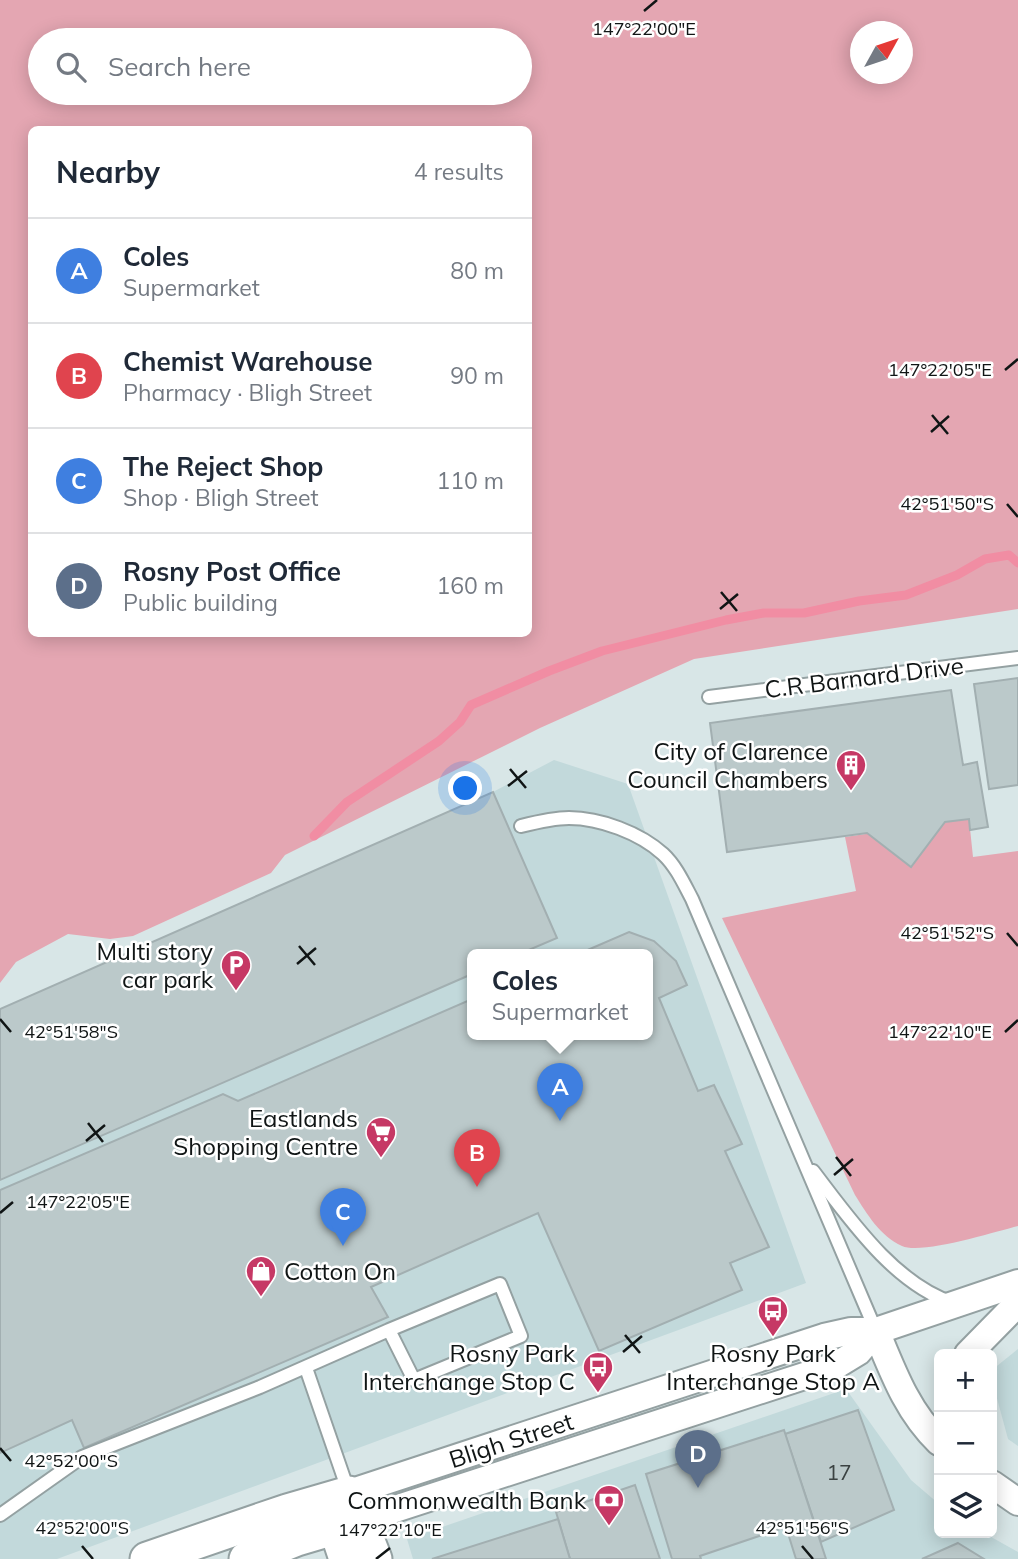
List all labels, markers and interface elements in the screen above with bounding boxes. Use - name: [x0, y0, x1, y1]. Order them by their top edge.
- text: 147°22'00"E: [592, 17, 696, 40]
- north arrow: [850, 21, 913, 84]
- search box: [28, 28, 532, 105]
- icon: search: [52, 48, 90, 86]
- text: Search here: [108, 50, 251, 83]
- text: Nearby: [56, 153, 160, 191]
- text: 4 results: [414, 157, 504, 186]
- text: Coles: [123, 240, 189, 273]
- text: A: [70, 256, 88, 285]
- text: 80 m: [450, 256, 504, 285]
- text: Supermarket: [123, 273, 260, 302]
- text: Chemist Warehouse: [123, 345, 373, 378]
- text: 147°22'05"E: [888, 358, 992, 381]
- text: B: [71, 361, 87, 390]
- text: 90 m: [450, 361, 504, 390]
- text: Pharmacy · Bligh Street: [123, 378, 372, 407]
- text: The Reject Shop: [123, 450, 323, 483]
- text: C: [71, 466, 87, 495]
- text: 110 m: [436, 466, 504, 495]
- text: Shop · Bligh Street: [123, 483, 319, 512]
- text: 42°51'50"S: [900, 492, 994, 515]
- text: Rosny Post Office: [123, 555, 341, 588]
- text: D: [70, 571, 88, 600]
- text: 160 m: [436, 571, 504, 600]
- text: Public building: [123, 588, 278, 617]
- street label: C.R Barnard Drive: [763, 650, 965, 704]
- place label: City of Clarence Council Chambers: [627, 736, 828, 794]
- building icon: City of Clarence Council Chambers: [834, 748, 868, 792]
- your location: [448, 771, 482, 805]
- text: 42°51'52"S: [900, 921, 994, 944]
- place label: Multi story car park: [97, 936, 214, 994]
- parking icon: Multi story car park: [219, 948, 253, 992]
- popup: [467, 949, 653, 1040]
- text: Coles: [492, 964, 558, 997]
- text: Supermarket: [492, 997, 628, 1026]
- text: 42°51'58"S: [24, 1020, 118, 1043]
- text: 147°22'10"E: [888, 1020, 992, 1043]
- pin: A: [537, 1063, 583, 1121]
- place label: Eastlands Shopping Centre: [173, 1103, 358, 1161]
- supermarket icon: Eastlands Shopping Centre: [364, 1115, 398, 1159]
- pin: B: [454, 1129, 500, 1187]
- pin: C: [320, 1188, 366, 1246]
- text: 147°22'05"E: [26, 1190, 130, 1213]
- shop icon: Cotton On: [244, 1254, 278, 1298]
- place label: Cotton On: [284, 1256, 396, 1286]
- bus stop icon: Rosny Park Interchange Stop A: [756, 1294, 790, 1338]
- place label: Rosny Park Interchange Stop C: [363, 1338, 576, 1396]
- place label: Rosny Park Interchange Stop A: [666, 1338, 880, 1396]
- map controls: [934, 1349, 997, 1538]
- button: +: [934, 1349, 997, 1412]
- bus stop icon: Rosny Park Interchange Stop C: [581, 1350, 615, 1394]
- street label: Bligh Street: [445, 1406, 577, 1474]
- button: −: [934, 1412, 997, 1475]
- pin: D: [675, 1430, 721, 1488]
- text: 42°52'00"S: [24, 1449, 118, 1472]
- house number: 17: [826, 1459, 852, 1485]
- button: layers: [934, 1475, 997, 1538]
- bank icon: Commonwealth Bank: [592, 1483, 626, 1527]
- place label: Commonwealth Bank: [347, 1485, 587, 1515]
- text: 42°52'00"S: [35, 1516, 129, 1539]
- text: 42°51'56"S: [755, 1516, 849, 1539]
- text: 147°22'10"E: [338, 1518, 442, 1541]

